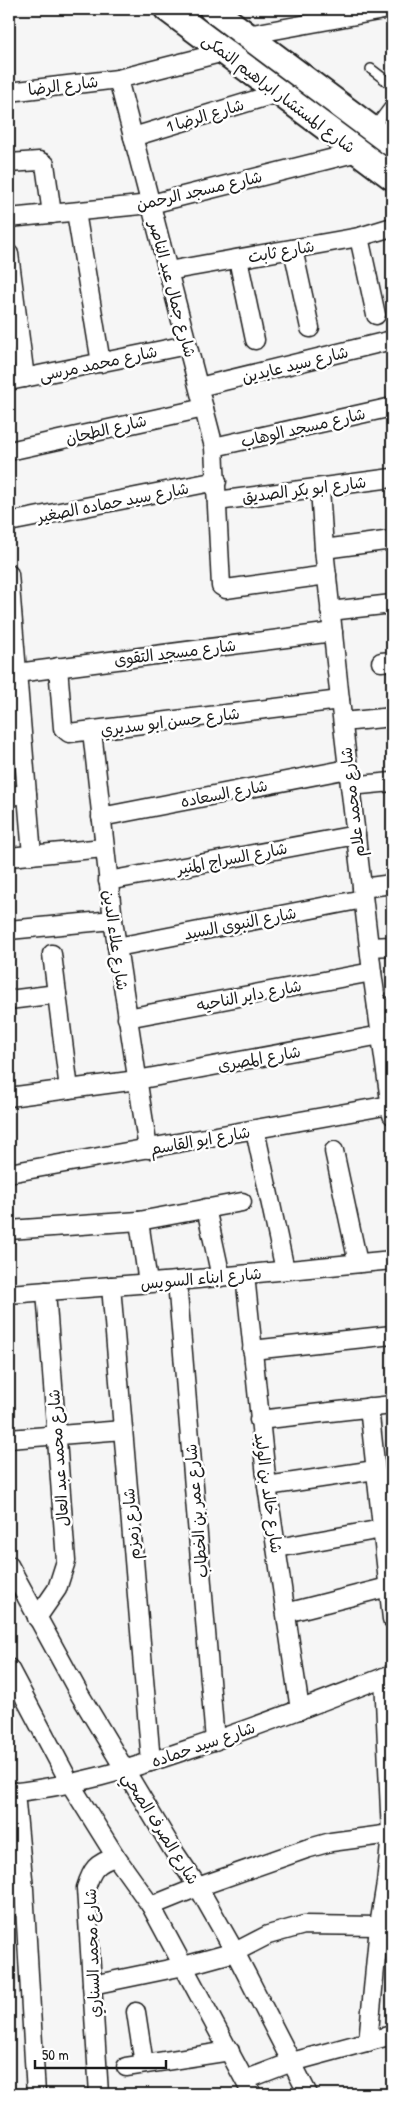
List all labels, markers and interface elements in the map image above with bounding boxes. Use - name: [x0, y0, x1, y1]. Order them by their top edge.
- street label: شارع المستشار ابراهيم النمكى: [197, 28, 360, 159]
- street label: شارع الرضا: [27, 70, 99, 101]
- street label: شارع الرضا 1: [164, 93, 247, 138]
- street label: شارع مسجد الرحمن: [134, 165, 264, 216]
- street label: شارع جمال عبد الناصر: [143, 216, 202, 360]
- street label: شارع ثابت: [246, 234, 316, 269]
- street label: شارع محمد مرسى: [37, 340, 159, 387]
- street label: شارع سيد عابدين: [239, 340, 351, 389]
- street label: شارع مسجد الوهاب: [239, 402, 368, 453]
- street label: شارع الطحان: [63, 409, 149, 450]
- street label: شارع ابو بكر الصديق: [241, 470, 367, 509]
- street label: شارع سيد حماده الصغير: [33, 477, 191, 529]
- street label: شارع مسجد التقوى: [113, 634, 237, 671]
- street label: شارع حسن ابو سديري: [99, 702, 241, 741]
- street label: شارع محمد علام: [334, 746, 372, 858]
- street label: شارع السعاده: [179, 774, 270, 813]
- street label: شارع السراج المنير: [173, 837, 289, 881]
- street label: شارع علاء الدين: [97, 888, 134, 992]
- street label: شارع النبوى السيد: [182, 901, 298, 946]
- street label: شارع داير الناحيه: [195, 974, 304, 1017]
- street label: شارع المصرى: [216, 1040, 302, 1077]
- street label: شارع ابو القاسم: [148, 1120, 252, 1162]
- street label: شارع ابناء السويس: [140, 1262, 263, 1295]
- street label: شارع محمد عبد العال: [42, 1388, 75, 1528]
- street label: شارع خالد بن الوليد: [249, 1431, 288, 1555]
- street label: شارع عمر بن الخطاب: [179, 1443, 214, 1579]
- street label: شارع زمزم: [117, 1487, 147, 1561]
- street label: شارع سيد حماده: [148, 1716, 258, 1773]
- street label: شارع الصرف الصحي: [114, 1768, 204, 1891]
- street label: شارع محمد السناري: [79, 1888, 106, 2018]
- scale bar: [35, 2038, 166, 2070]
- text: 50 m: [42, 2044, 69, 2065]

